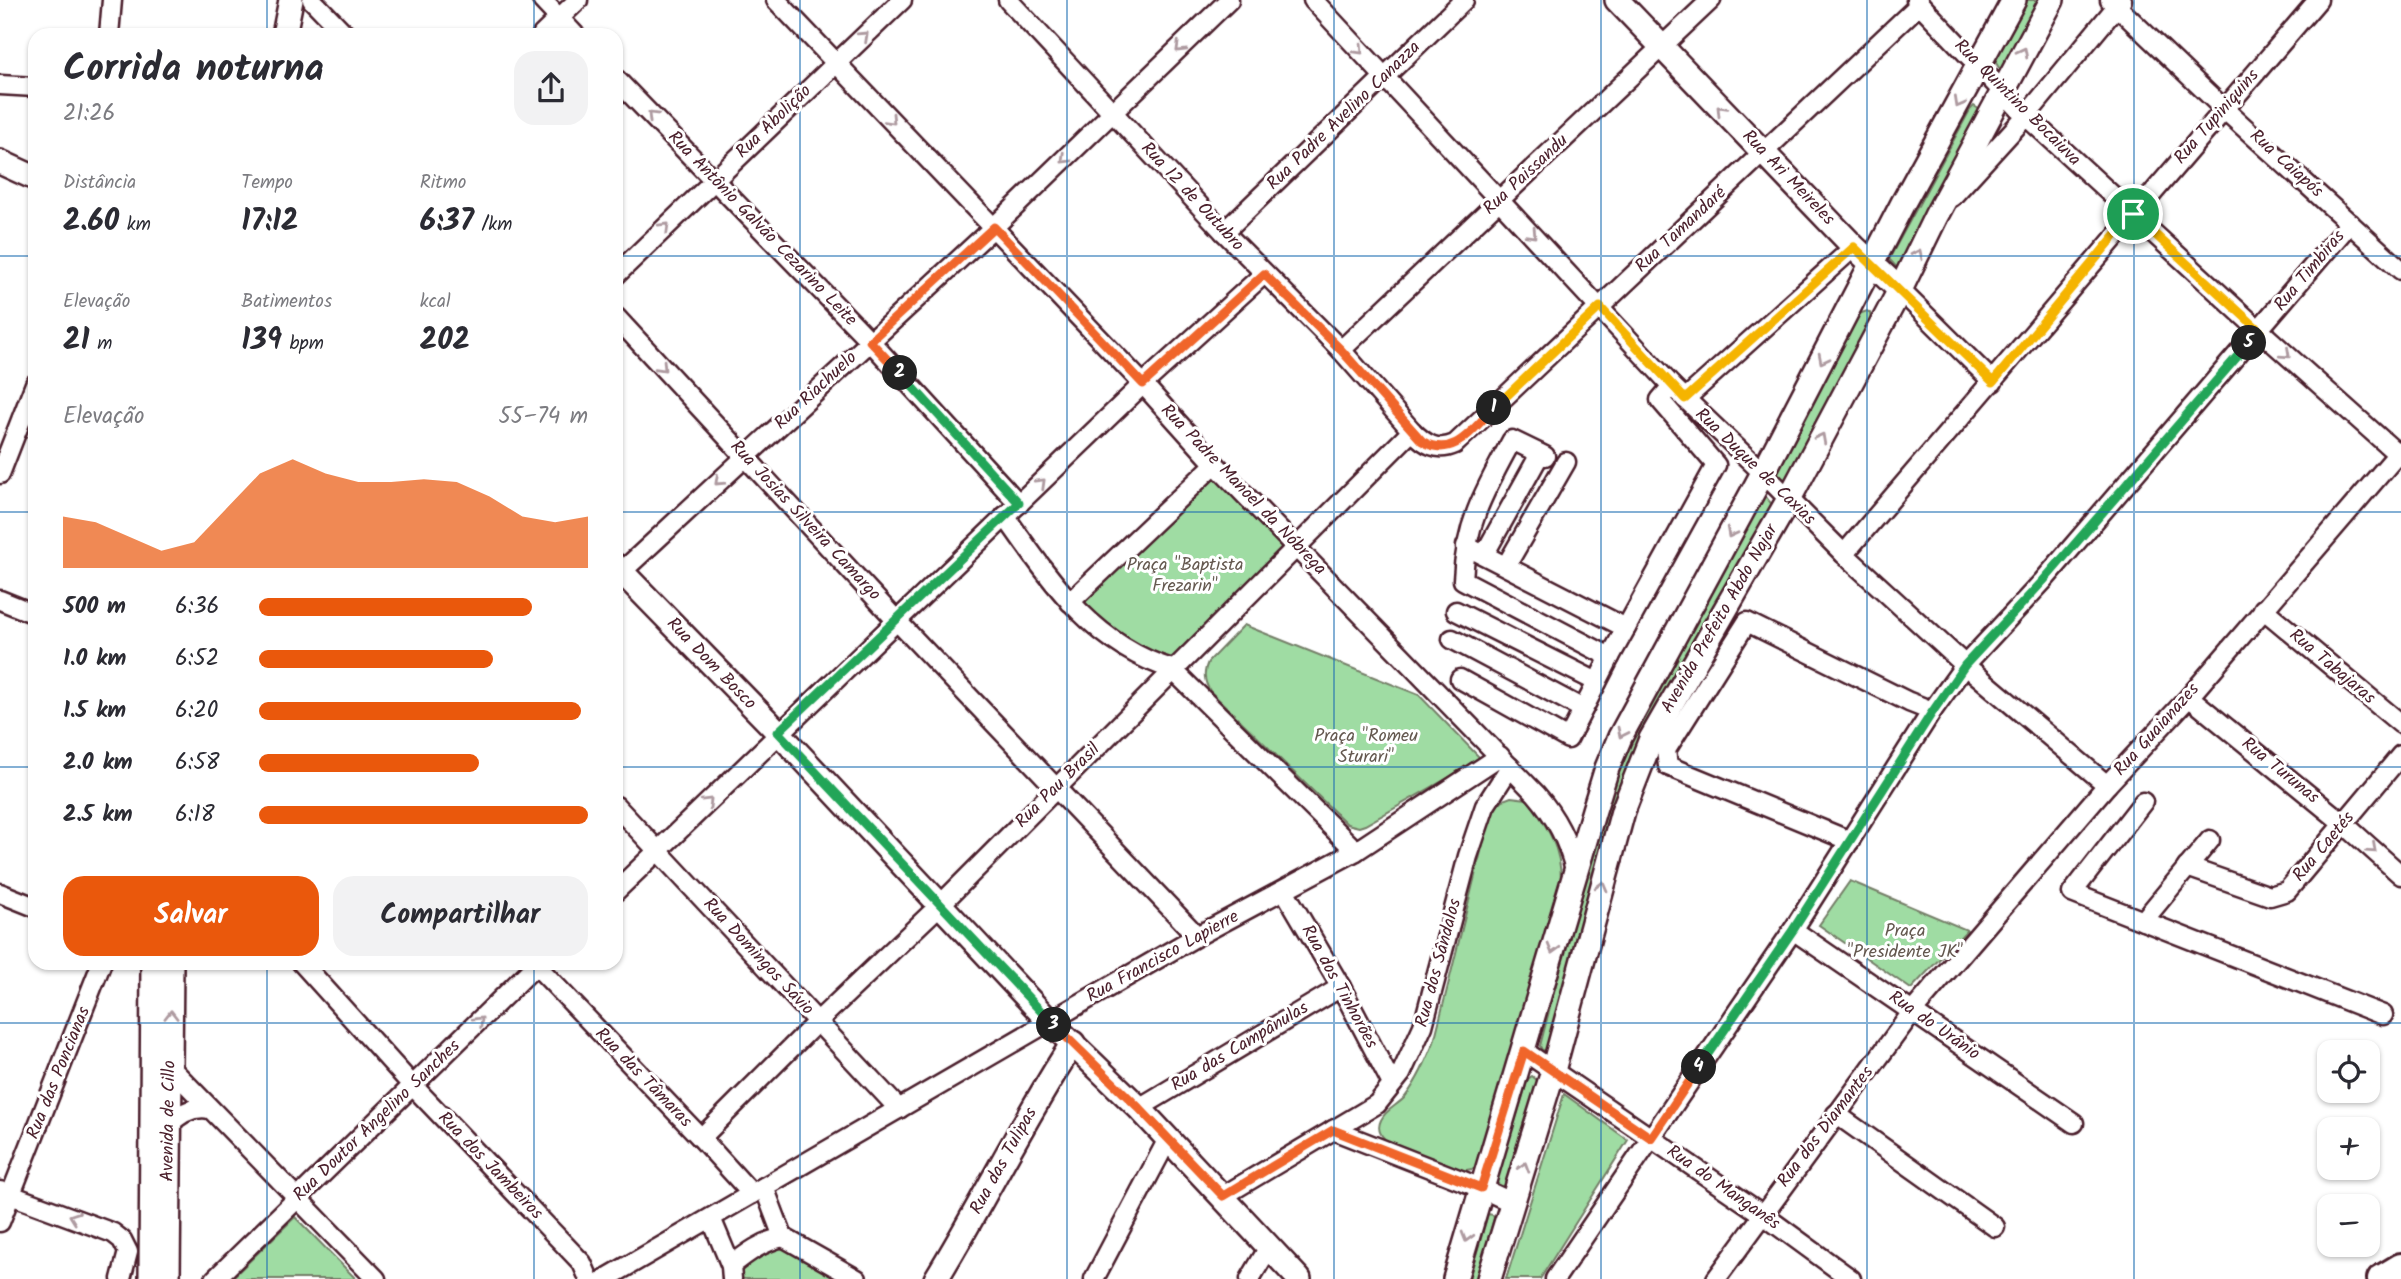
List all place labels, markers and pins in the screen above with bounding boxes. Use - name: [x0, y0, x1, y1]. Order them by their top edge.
- pin: [2103, 184, 2163, 244]
- pin: 5: [2232, 326, 2266, 360]
- pin: 2: [883, 356, 918, 390]
- pin: 1: [1476, 390, 1512, 426]
- pin: 3: [1036, 1007, 1072, 1042]
- pin: 4: [1682, 1050, 1716, 1084]

